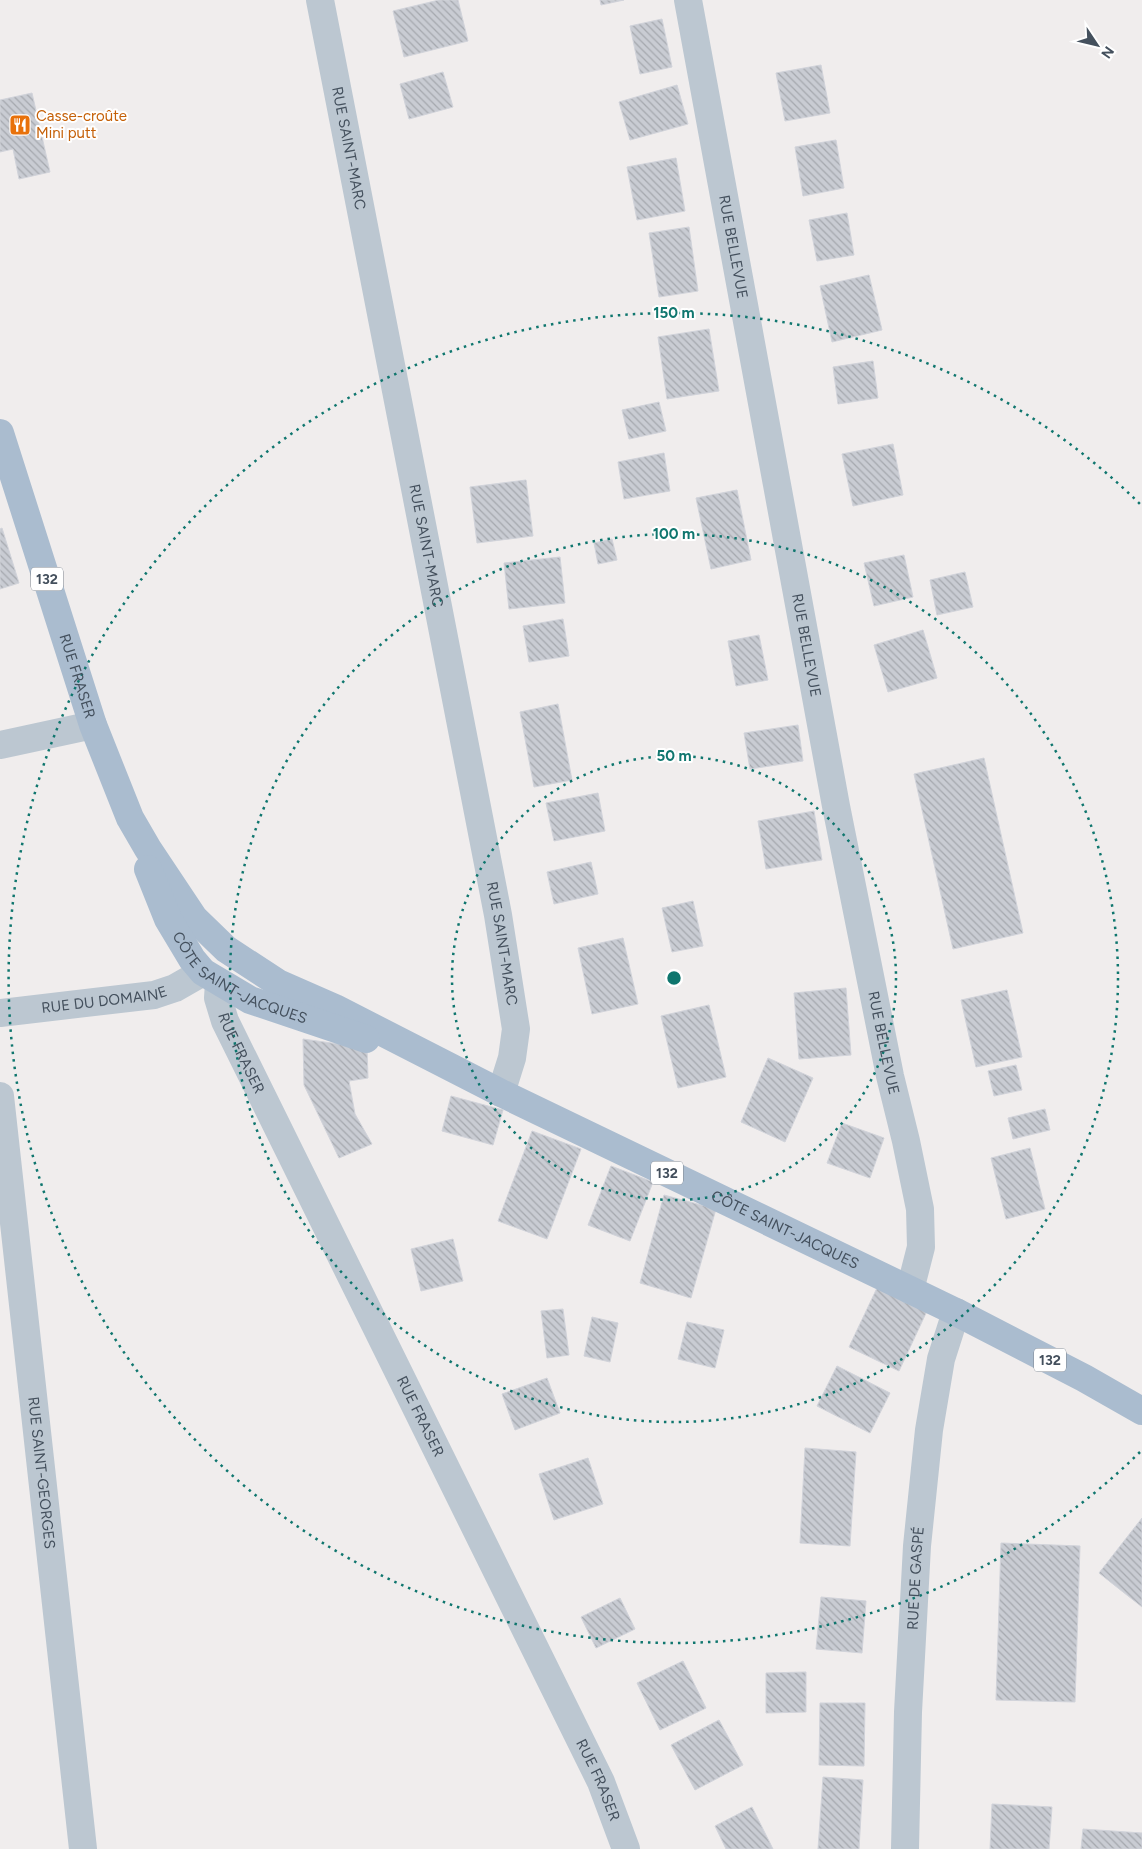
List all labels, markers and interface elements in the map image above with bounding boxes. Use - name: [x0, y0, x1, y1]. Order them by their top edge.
- north arrow: [1072, 20, 1122, 70]
- text: N: [1097, 43, 1117, 61]
- street label: RUE SAINT-MARC: [328, 85, 370, 212]
- place label: Casse-croûte Mini putt: [36, 107, 127, 142]
- restaurant icon: Casse-croûte Mini putt: [8, 113, 32, 137]
- street label: RUE BELLEVUE: [715, 194, 752, 300]
- text: 150 m: [653, 304, 695, 322]
- street label: RUE SAINT-MARC: [405, 483, 447, 609]
- text: 100 m: [653, 525, 695, 543]
- road number: 132: [31, 568, 63, 590]
- street label: RUE BELLEVUE: [788, 592, 825, 699]
- street label: RUE FRASER: [55, 631, 99, 721]
- text: 50 m: [656, 747, 692, 765]
- street label: RUE SAINT-MARC: [483, 880, 521, 1007]
- street label: CÔTE SAINT-JACQUES: [169, 928, 309, 1028]
- centre of rings: [665, 969, 683, 987]
- street label: RUE DU DOMAINE: [40, 982, 169, 1017]
- street label: RUE BELLEVUE: [864, 990, 903, 1096]
- street label: RUE FRASER: [214, 1011, 268, 1097]
- road number: 132: [651, 1162, 683, 1184]
- street label: CÔTE SAINT-JACQUES: [708, 1187, 862, 1273]
- road number: 132: [1034, 1348, 1066, 1372]
- street label: RUE FRASER: [393, 1373, 448, 1460]
- street label: RUE SAINT-GEORGES: [24, 1396, 59, 1550]
- street label: RUE DE GASPÉ: [903, 1526, 928, 1631]
- street label: RUE FRASER: [572, 1736, 624, 1824]

